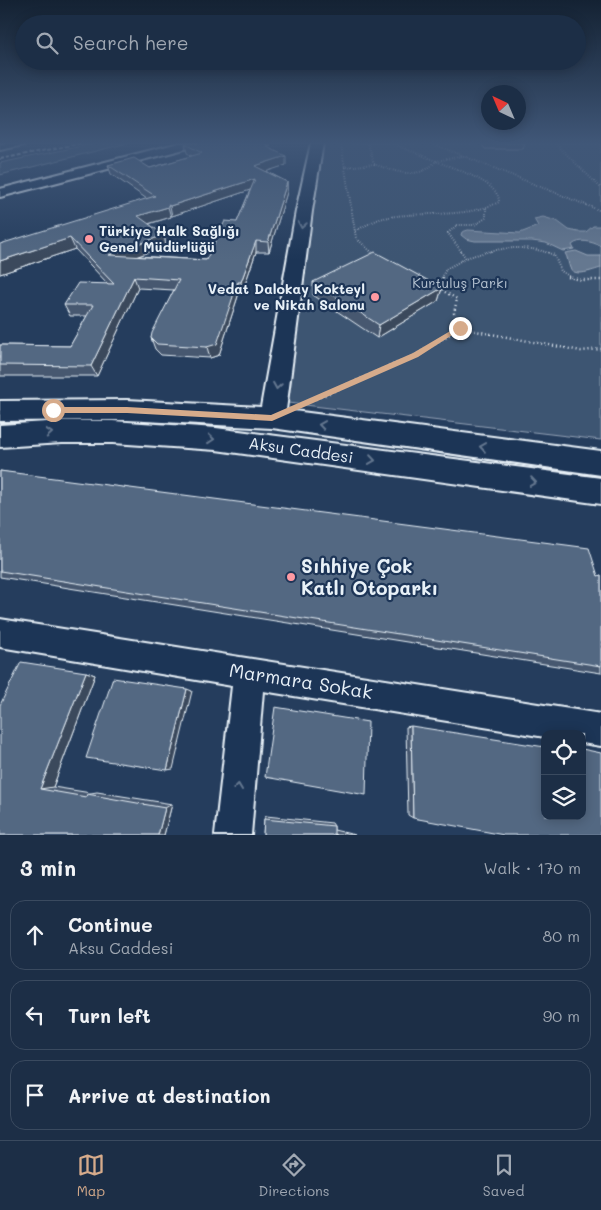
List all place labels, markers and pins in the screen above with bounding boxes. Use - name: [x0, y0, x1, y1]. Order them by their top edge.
- place label: Türkiye Halk Sağlığı Genel Müdürlüğü: [99, 221, 240, 256]
- marker: Türkiye Halk Sağlığı Genel Müdürlüğü: [83, 233, 95, 245]
- place label: Vedat Dalokay Kokteyl ve Nikah Salonu: [208, 279, 365, 314]
- marker: Vedat Dalokay Kokteyl ve Nikah Salonu: [369, 291, 381, 303]
- place label: Sıhhiye Çok Katlı Otoparkı: [301, 553, 438, 600]
- marker: Sıhhiye Çok Katlı Otoparkı: [285, 571, 297, 583]

